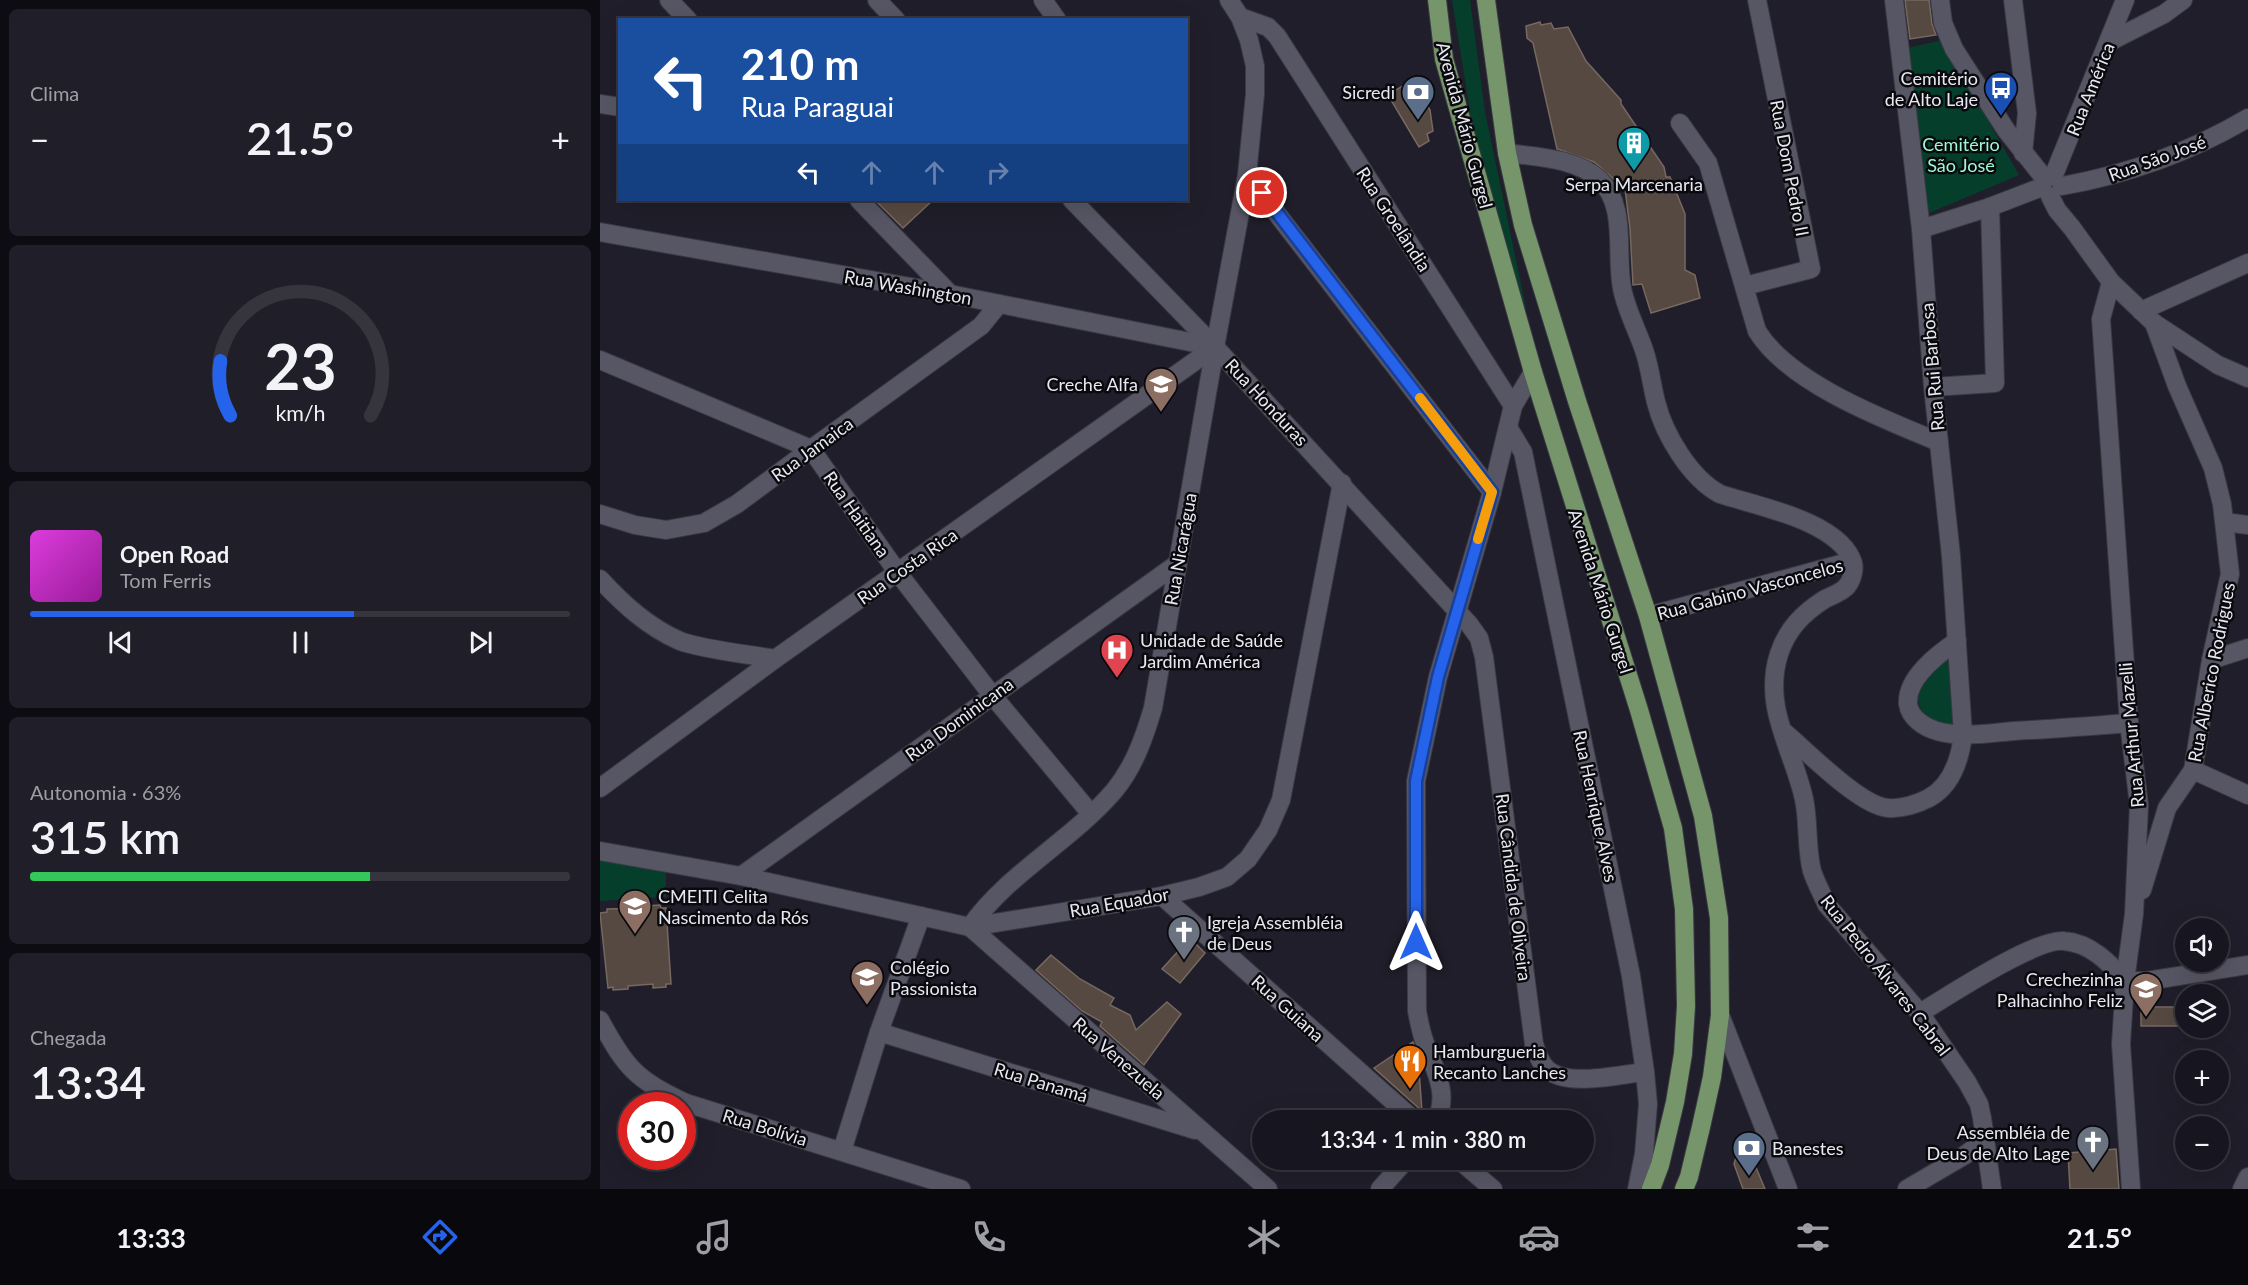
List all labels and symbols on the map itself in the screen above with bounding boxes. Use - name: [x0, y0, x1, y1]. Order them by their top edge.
- street label: Avenida Mário Gurgel: [1432, 39, 1498, 211]
- street label: Rua América: [2061, 39, 2119, 139]
- place label: Cemitério de Alto Laje: [1885, 67, 1978, 110]
- bus stop icon: Cemitério de Alto Laje: [1983, 70, 2019, 117]
- bank icon: Sicredi: [1400, 74, 1436, 121]
- place label: Sicredi: [1342, 81, 1395, 103]
- street label: Rua Dom Pedro II: [1766, 98, 1814, 238]
- building icon: Serpa Marcenaria: [1616, 125, 1652, 172]
- street label: Rua São José: [2105, 130, 2209, 186]
- park label: Cemitério São José: [1922, 133, 2000, 176]
- street label: Rua Groelândia: [1352, 163, 1436, 275]
- pin: [1236, 167, 1287, 218]
- place label: Serpa Marcenaria: [1565, 173, 1703, 195]
- street label: Rua Washington: [843, 265, 973, 309]
- street label: Rua Rui Barbosa: [1915, 302, 1949, 432]
- street label: Rua Honduras: [1221, 354, 1313, 450]
- school or university icon: Creche Alfa: [1143, 366, 1179, 413]
- place label: Creche Alfa: [1047, 373, 1138, 395]
- street label: Rua Jamaica: [767, 412, 857, 486]
- street label: Rua Haitiana: [819, 467, 895, 561]
- street label: Rua Nicarágua: [1159, 491, 1201, 607]
- street label: Avenida Mário Gurgel: [1564, 506, 1638, 676]
- street label: Rua Costa Rica: [853, 523, 961, 609]
- street label: Rua Gabino Vasconcelos: [1655, 554, 1846, 624]
- street label: Rua Alberico Rodrigues: [2183, 580, 2239, 764]
- place label: Unidade de Saúde Jardim América: [1140, 629, 1283, 672]
- hospital icon: Unidade de Saúde Jardim América: [1099, 632, 1135, 679]
- street label: Rua Arthur Mazelli: [2114, 662, 2148, 808]
- street label: Rua Dominicana: [901, 672, 1017, 766]
- street label: Rua Henrique Alves: [1569, 728, 1623, 884]
- street label: Rua Cândida de Oliveira: [1492, 792, 1536, 982]
- street label: Rua Equador: [1068, 882, 1171, 922]
- place label: CMEITI Celita Nascimento da Rós: [658, 885, 809, 928]
- school or university icon: CMEITI Celita Nascimento da Rós: [617, 888, 653, 935]
- street label: Rua Pedro Álvares Cabral: [1816, 890, 1956, 1060]
- position arrow: [1384, 910, 1448, 974]
- place label: Igreja Assembléia de Deus: [1207, 911, 1343, 954]
- church icon: Igreja Assembléia de Deus: [1166, 914, 1202, 961]
- place label: Colégio Passionista: [890, 956, 977, 999]
- school or university icon: Colégio Passionista: [849, 959, 885, 1006]
- place label: Crechezinha Palhacinho Feliz: [1997, 968, 2123, 1011]
- street label: Rua Guiana: [1247, 970, 1329, 1046]
- school or university icon: Crechezinha Palhacinho Feliz: [2128, 971, 2164, 1018]
- street label: Rua Venezuela: [1069, 1012, 1169, 1104]
- place label: Hamburgueria Recanto Lanches: [1433, 1040, 1566, 1083]
- restaurant icon: Hamburgueria Recanto Lanches: [1392, 1043, 1428, 1090]
- street label: Rua Panamá: [992, 1057, 1090, 1107]
- speed limit sign: 30: [618, 1092, 696, 1170]
- street label: Rua Bolívia: [720, 1104, 810, 1150]
- place label: Assembléia de Deus de Alto Lage: [1926, 1121, 2070, 1164]
- church icon: Assembléia de Deus de Alto Lage: [2075, 1124, 2111, 1171]
- bank icon: Banestes: [1731, 1130, 1767, 1177]
- place label: Banestes: [1772, 1137, 1844, 1159]

